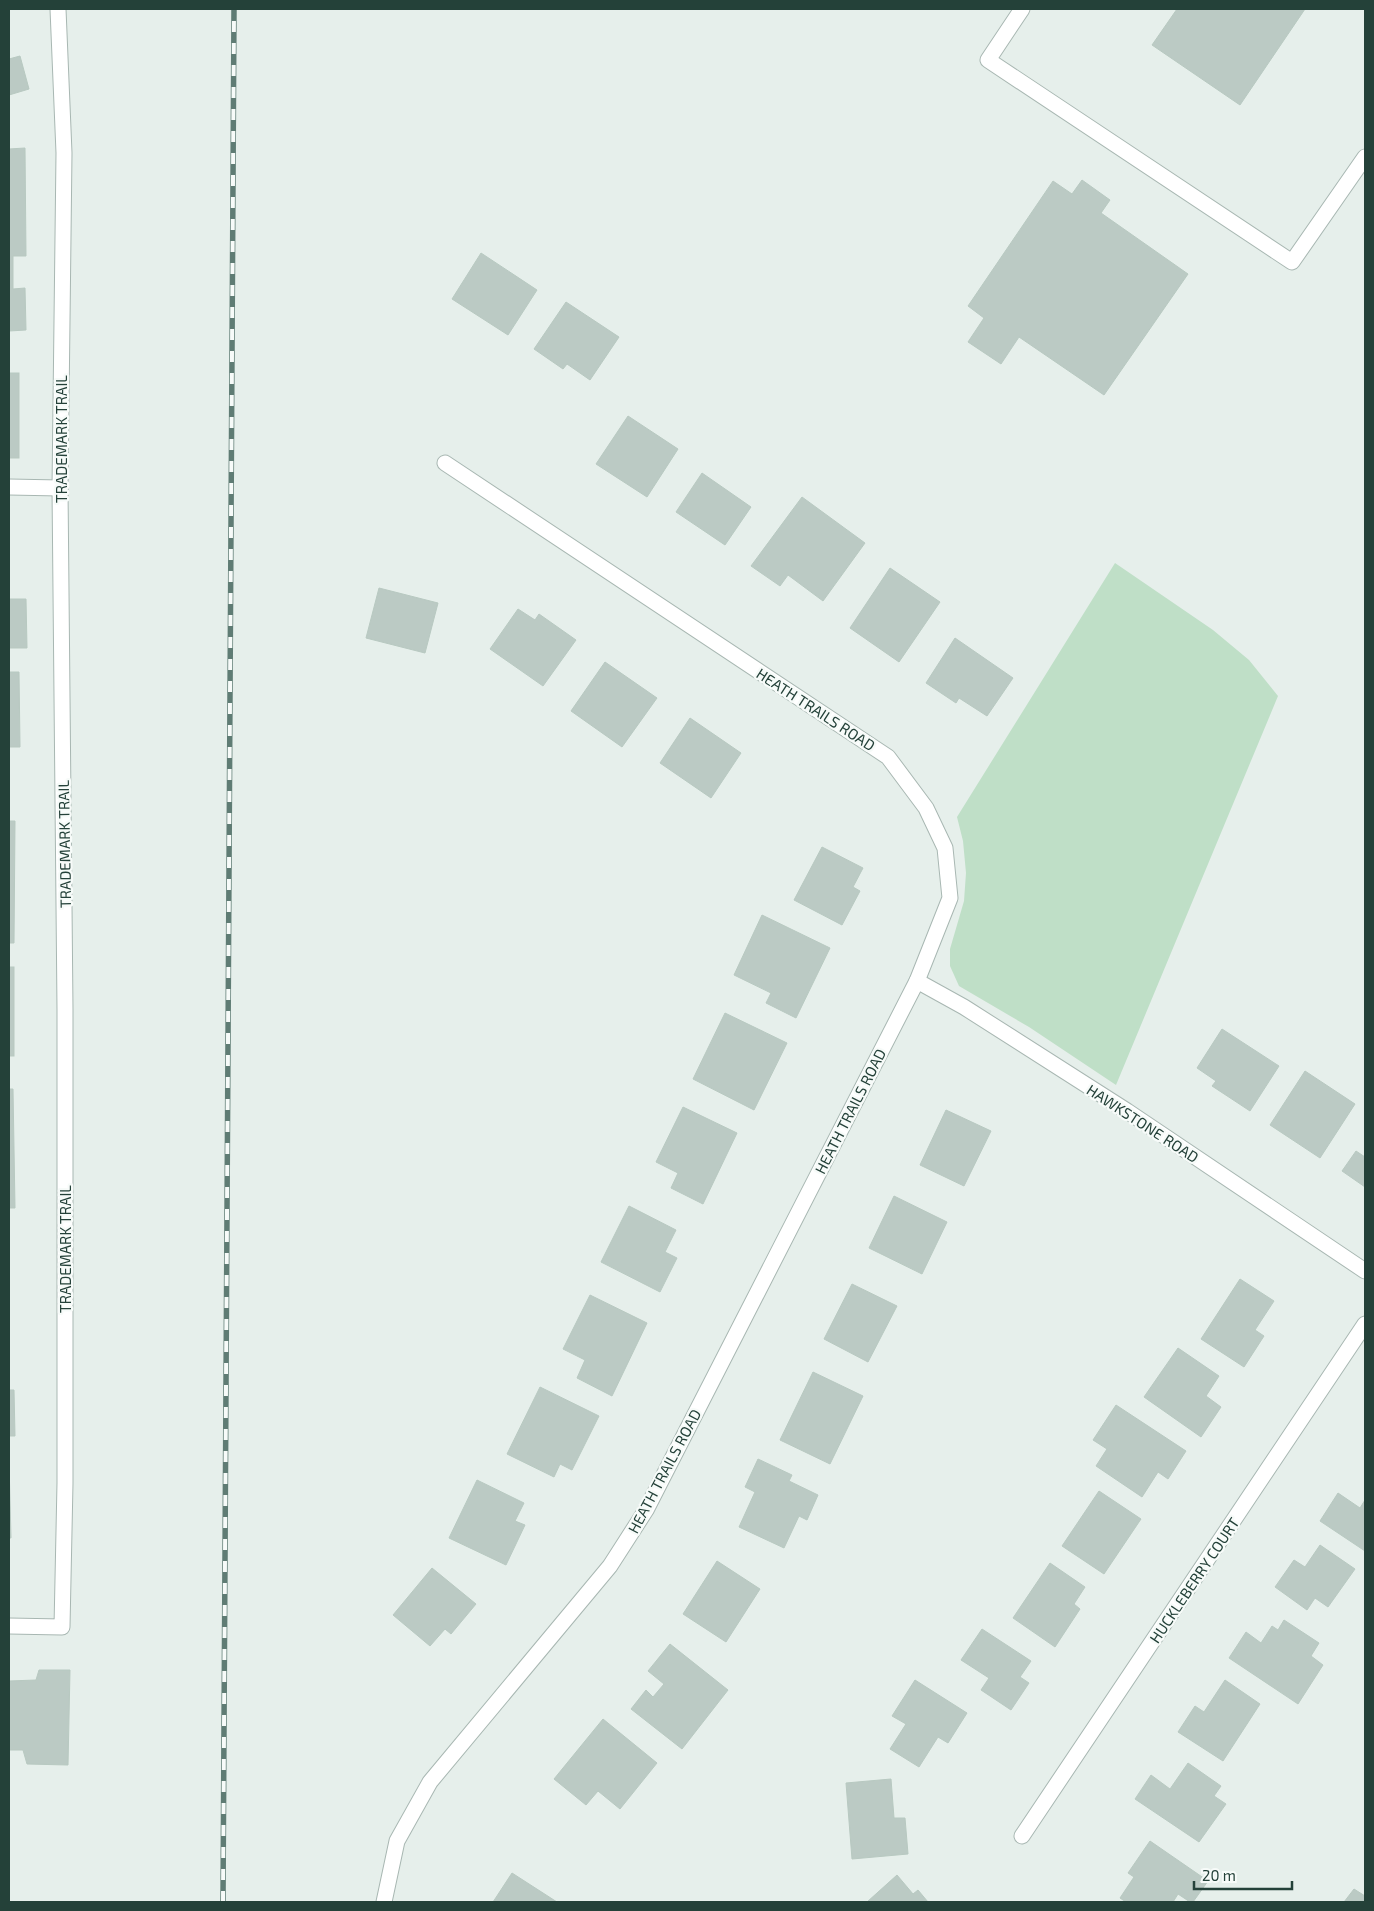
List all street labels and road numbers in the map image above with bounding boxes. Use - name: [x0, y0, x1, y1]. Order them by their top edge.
- street label: TRADEMARK TRAIL: [52, 375, 70, 503]
- street label: HEATH TRAILS ROAD: [753, 664, 879, 754]
- street label: TRADEMARK TRAIL: [54, 780, 74, 908]
- street label: HEATH TRAILS ROAD: [811, 1045, 889, 1176]
- street label: HAWKSTONE ROAD: [1084, 1080, 1202, 1166]
- street label: TRADEMARK TRAIL: [56, 1185, 74, 1313]
- street label: HEATH TRAILS ROAD: [624, 1406, 704, 1536]
- street label: HUCKLEBERRY COURT: [1145, 1514, 1243, 1646]

